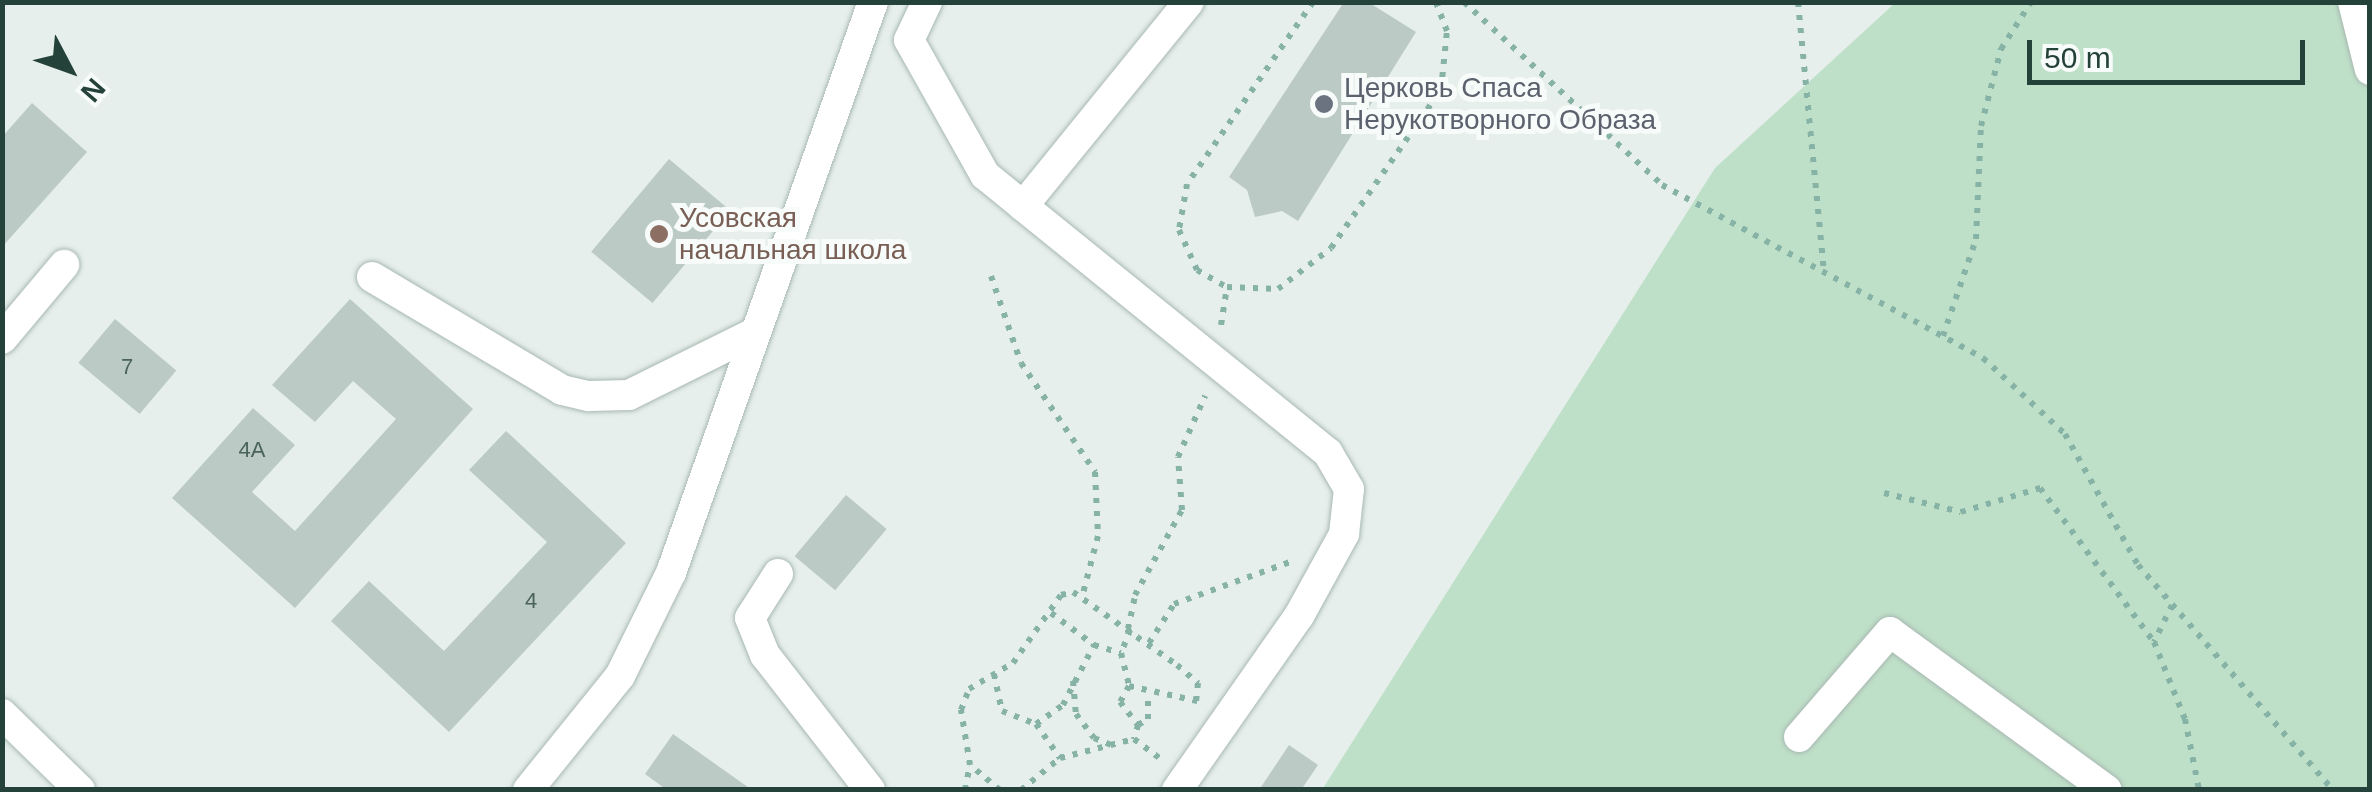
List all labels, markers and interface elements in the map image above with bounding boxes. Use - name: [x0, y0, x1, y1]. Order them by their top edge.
- north arrow: [20, 20, 120, 120]
- scale bar: [2032, 20, 2310, 82]
- text: 50 m: [2044, 41, 2111, 74]
- place label: Церковь Спаса Нерукотворного Образа: [1344, 71, 1656, 137]
- text: N: [75, 72, 111, 108]
- marker: Церковь Спаса Нерукотворного Образа: [1313, 93, 1335, 115]
- place label: Усовская начальная школа: [679, 201, 906, 267]
- marker: Усовская начальная школа: [648, 223, 670, 245]
- house number: 7: [121, 354, 133, 380]
- house number: 4А: [239, 437, 265, 463]
- house number: 4: [525, 588, 537, 614]

